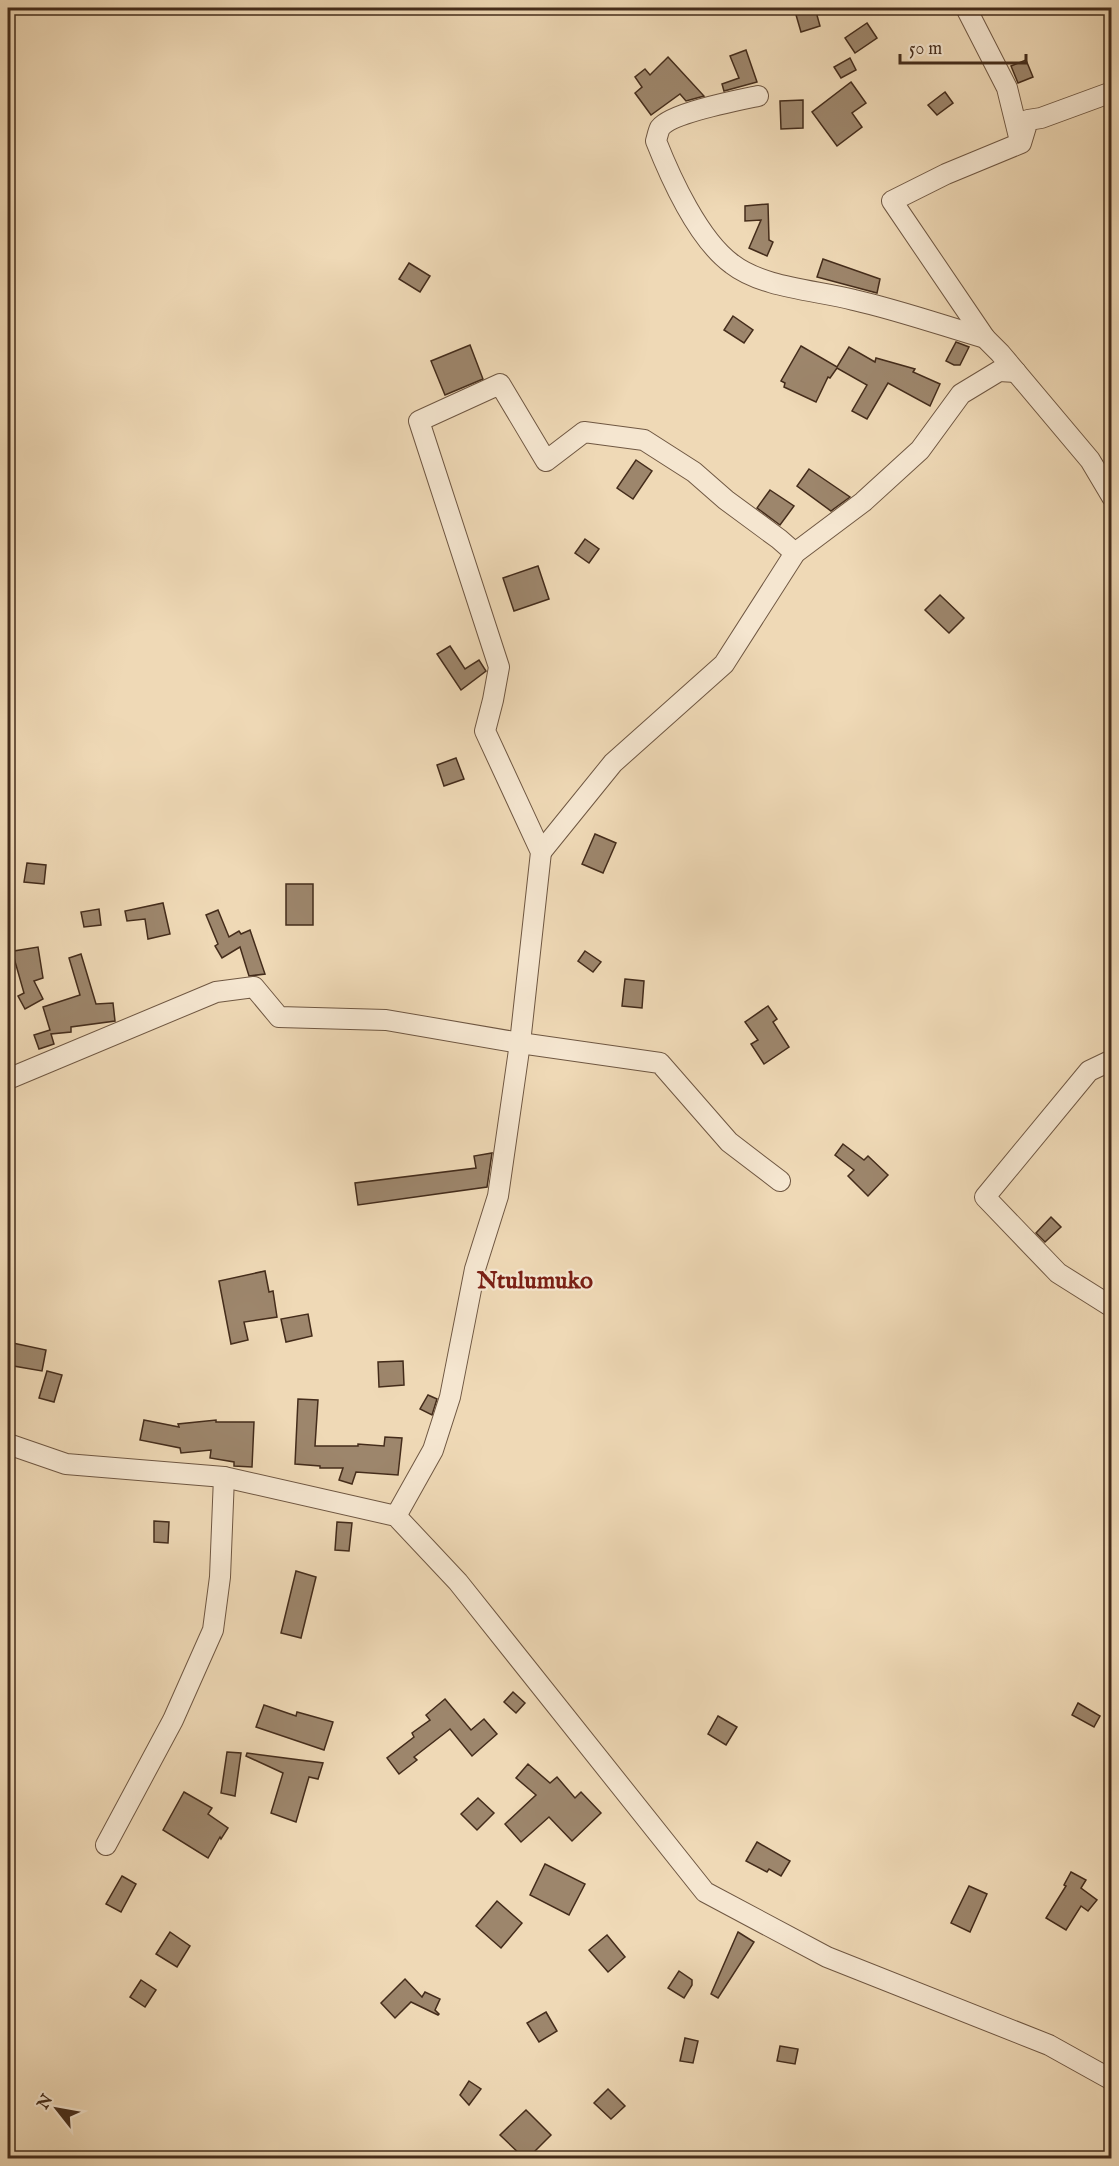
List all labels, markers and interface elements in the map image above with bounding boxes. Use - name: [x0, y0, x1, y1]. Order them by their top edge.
- scale bar: [900, 27, 1026, 65]
- text: 50 m: [909, 38, 942, 61]
- district label: Ntulumuko: [476, 1266, 593, 1297]
- north arrow: [27, 2079, 87, 2139]
- text: N: [33, 2091, 58, 2114]

